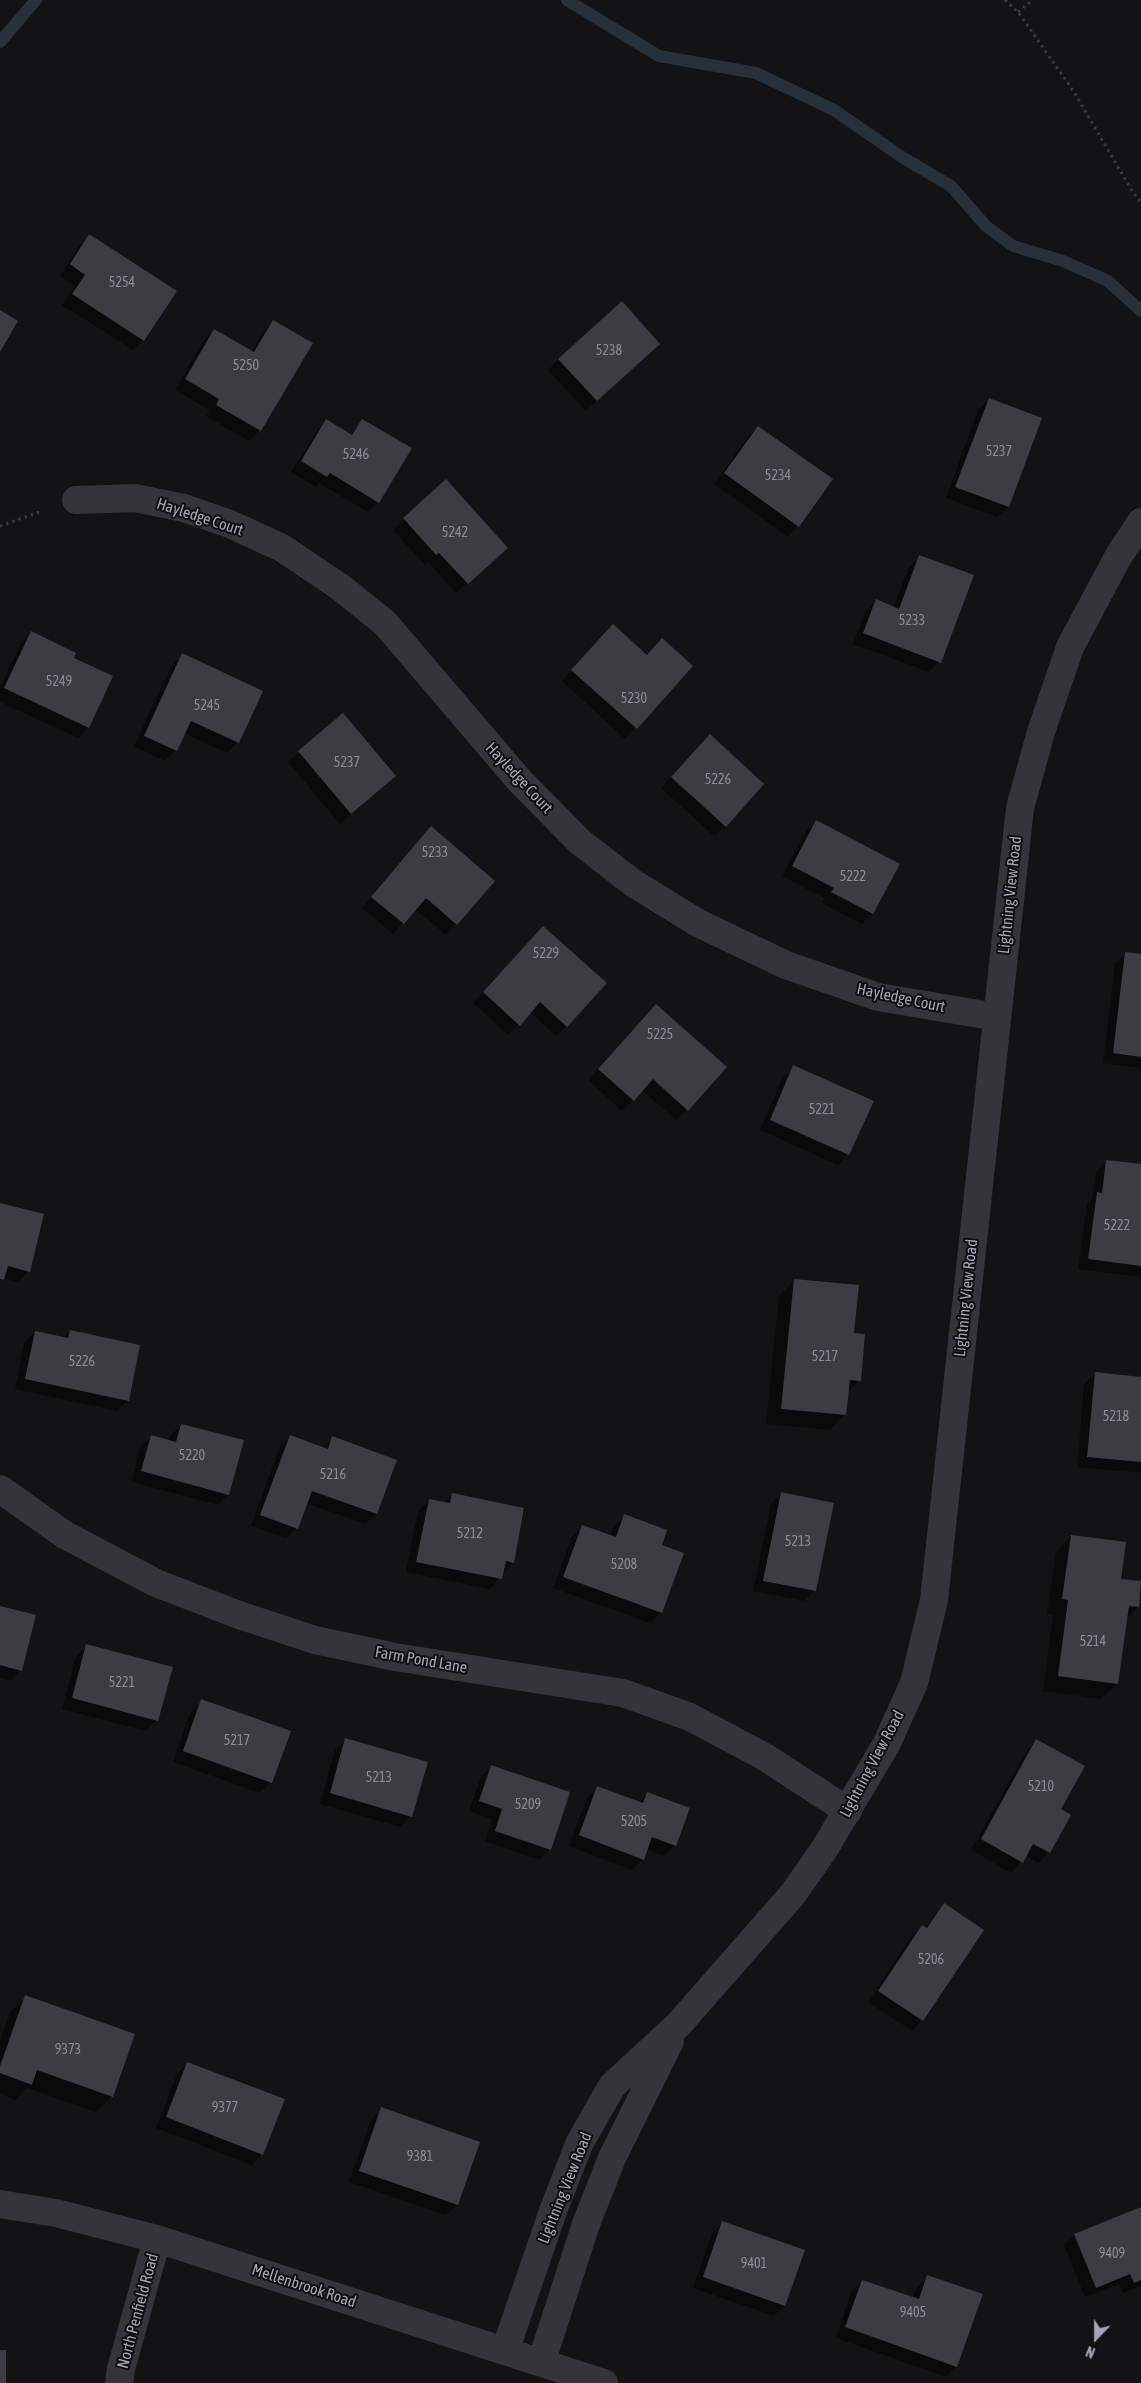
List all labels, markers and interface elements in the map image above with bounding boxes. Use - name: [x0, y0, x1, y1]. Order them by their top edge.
- house number: 5254: [109, 275, 135, 291]
- house number: 5238: [596, 343, 622, 359]
- house number: 5250: [233, 358, 259, 374]
- house number: 5237: [986, 444, 1012, 460]
- house number: 5246: [343, 447, 369, 463]
- house number: 5234: [765, 468, 791, 484]
- street label: Hayledge Court: [154, 494, 246, 540]
- house number: 5242: [442, 525, 468, 541]
- house number: 5233: [899, 613, 925, 629]
- house number: 5249: [46, 674, 72, 690]
- house number: 5230: [621, 691, 647, 707]
- house number: 5245: [194, 698, 220, 714]
- street label: Hayledge Court: [481, 739, 557, 817]
- house number: 5237: [334, 755, 360, 771]
- house number: 5226: [705, 772, 731, 788]
- street label: Lightning View Road: [994, 835, 1026, 955]
- house number: 5233: [422, 845, 448, 861]
- house number: 5222: [840, 869, 866, 885]
- house number: 5229: [533, 946, 559, 962]
- street label: Hayledge Court: [855, 979, 947, 1017]
- house number: 5225: [647, 1027, 673, 1043]
- house number: 5221: [809, 1102, 835, 1118]
- house number: 5222: [1104, 1218, 1130, 1234]
- street label: Lightning View Road: [950, 1238, 982, 1358]
- house number: 5217: [812, 1349, 838, 1365]
- house number: 5226: [69, 1354, 95, 1370]
- house number: 5218: [1103, 1409, 1129, 1425]
- house number: 5220: [179, 1448, 205, 1464]
- house number: 5216: [320, 1467, 346, 1483]
- house number: 5212: [457, 1526, 483, 1542]
- house number: 5213: [785, 1534, 811, 1550]
- house number: 5208: [611, 1557, 637, 1573]
- house number: 5214: [1080, 1634, 1106, 1650]
- street label: Farm Pond Lane: [373, 1642, 469, 1678]
- house number: 5221: [109, 1675, 135, 1691]
- street label: Lightning View Road: [836, 1707, 908, 1821]
- house number: 5217: [224, 1733, 250, 1749]
- house number: 5213: [366, 1770, 392, 1786]
- house number: 5210: [1028, 1779, 1054, 1795]
- house number: 5209: [515, 1797, 541, 1813]
- house number: 5205: [621, 1814, 647, 1830]
- house number: 5206: [918, 1952, 944, 1968]
- house number: 9373: [55, 2042, 81, 2058]
- house number: 9377: [212, 2100, 238, 2116]
- street label: Lightning View Road: [534, 2130, 596, 2246]
- house number: 9381: [407, 2149, 433, 2165]
- house number: 9409: [1099, 2246, 1125, 2262]
- street label: North Penfield Road: [113, 2251, 163, 2371]
- house number: 9401: [741, 2256, 767, 2272]
- street label: Mellenbrook Road: [249, 2260, 359, 2312]
- house number: 9405: [900, 2305, 926, 2321]
- north arrow: [1071, 2313, 1121, 2363]
- text: N: [1084, 2343, 1097, 2361]

